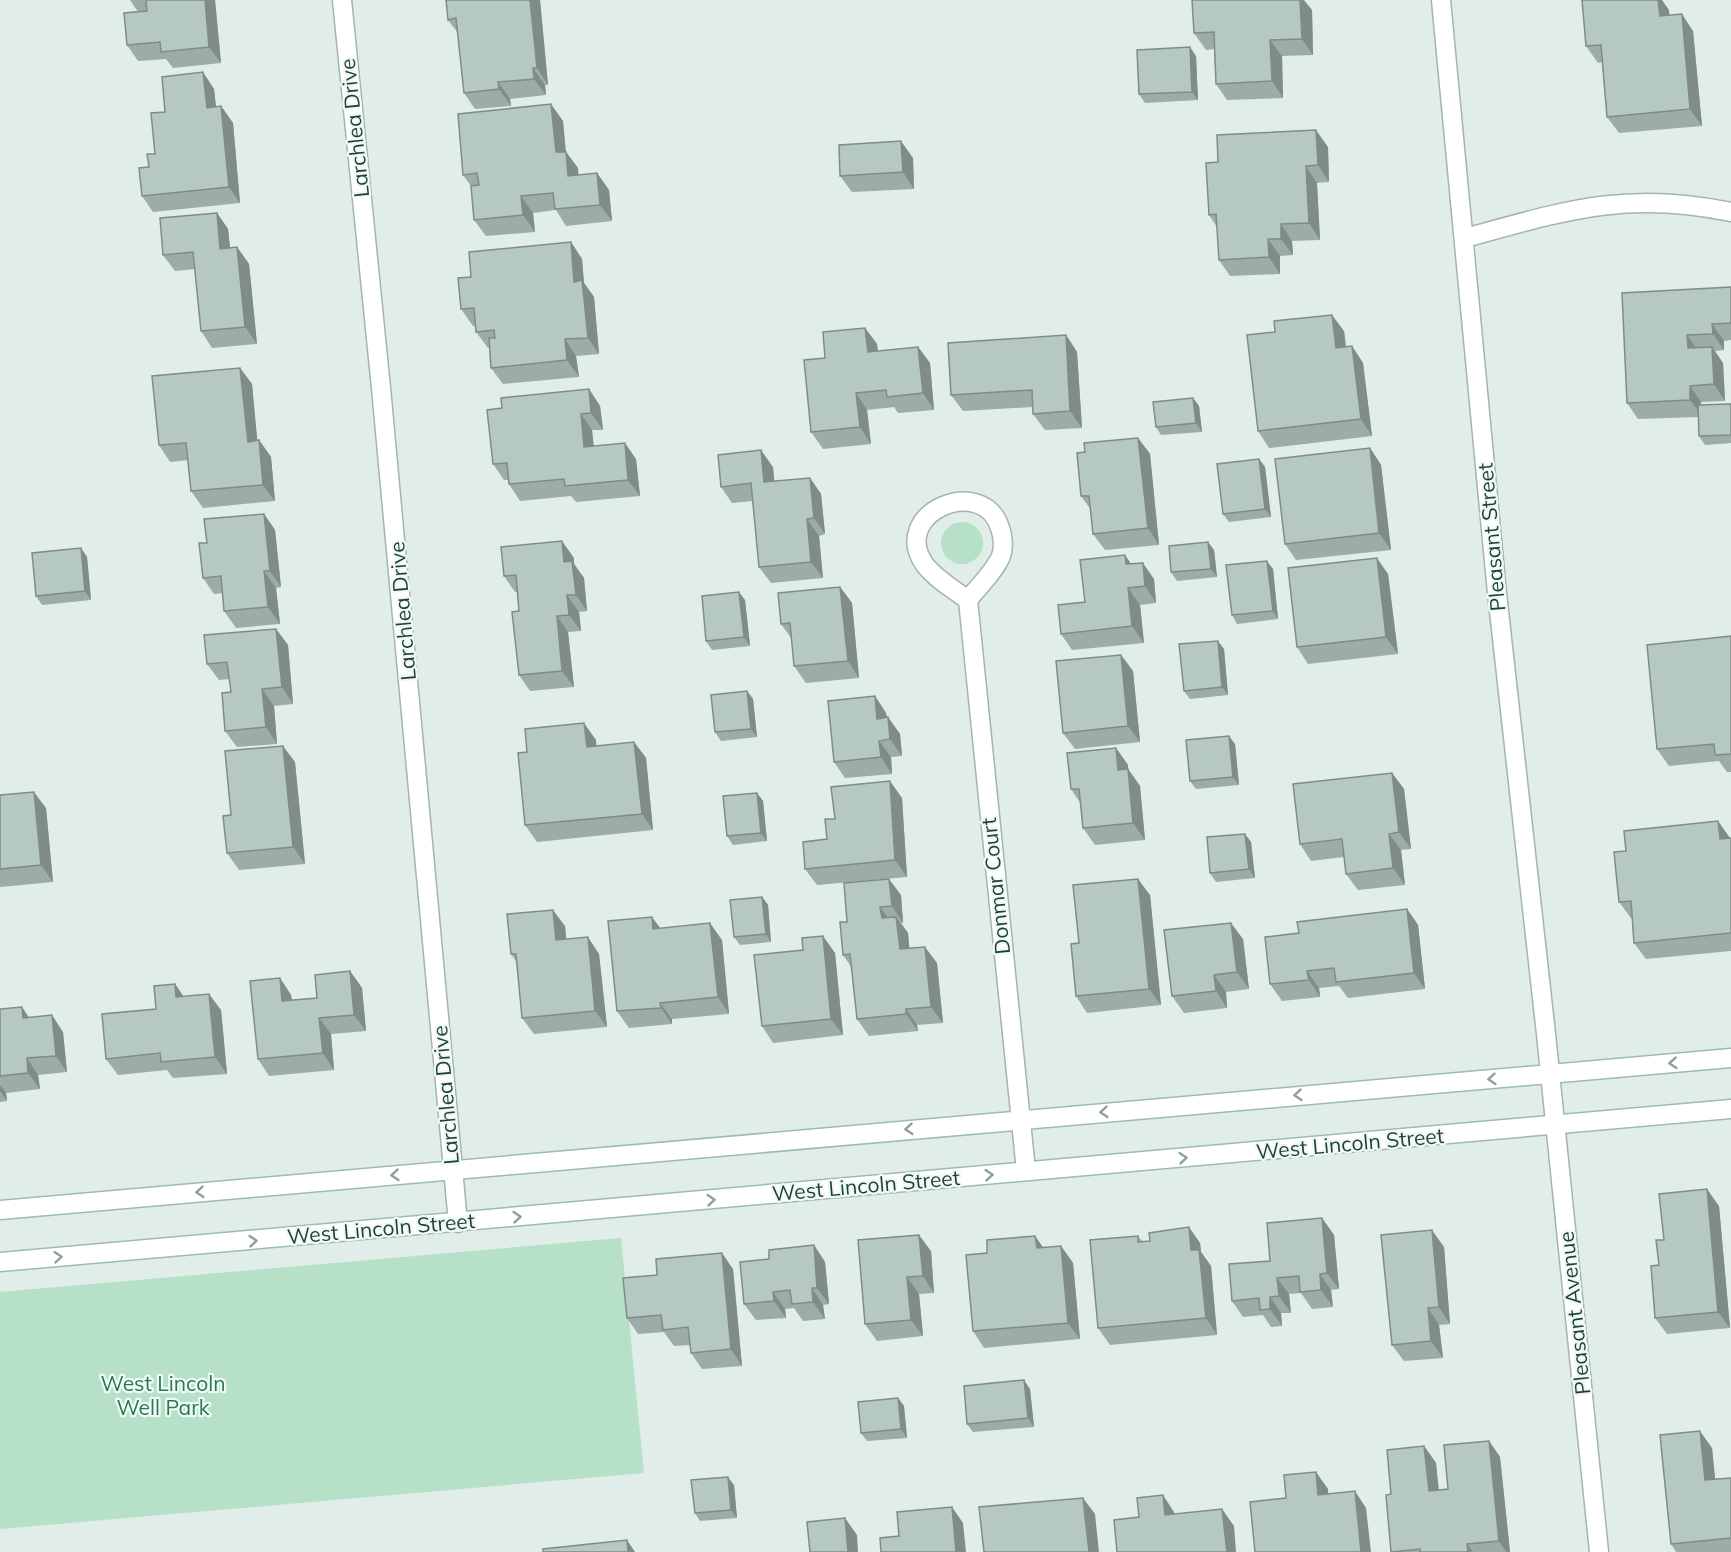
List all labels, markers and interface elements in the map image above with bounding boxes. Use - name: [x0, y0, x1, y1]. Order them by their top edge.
- street label: Larchlea Drive: [334, 57, 374, 199]
- street label: Pleasant Street: [1472, 462, 1510, 612]
- street label: Larchlea Drive: [383, 540, 421, 682]
- street label: Donmar Court: [975, 816, 1015, 956]
- street label: Larchlea Drive: [426, 1024, 464, 1166]
- one-way arrow: [1668, 1056, 1677, 1069]
- one-way arrow: [1488, 1072, 1497, 1085]
- one-way arrow: [1293, 1088, 1302, 1101]
- one-way arrow: [1099, 1105, 1108, 1118]
- one-way arrow: [905, 1122, 914, 1135]
- street label: West Lincoln Street: [1255, 1122, 1445, 1164]
- one-way arrow: [1178, 1152, 1188, 1165]
- street label: West Lincoln Street: [771, 1164, 961, 1206]
- one-way arrow: [390, 1168, 399, 1181]
- one-way arrow: [984, 1169, 993, 1182]
- one-way arrow: [196, 1185, 205, 1198]
- one-way arrow: [706, 1194, 715, 1207]
- street label: West Lincoln Street: [286, 1207, 476, 1249]
- one-way arrow: [512, 1211, 521, 1224]
- street label: Pleasant Avenue: [1553, 1230, 1596, 1396]
- one-way arrow: [248, 1234, 257, 1247]
- one-way arrow: [54, 1251, 63, 1264]
- park label: West Lincoln Well Park: [101, 1370, 225, 1420]

